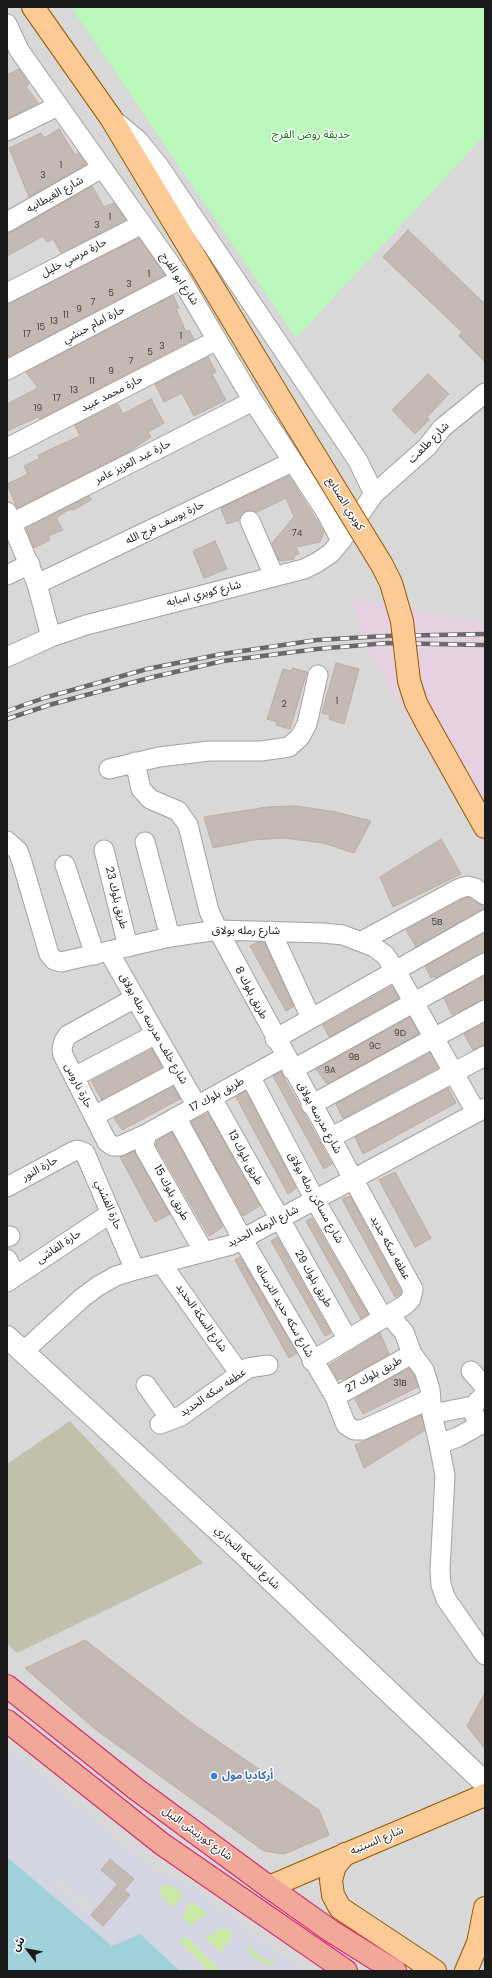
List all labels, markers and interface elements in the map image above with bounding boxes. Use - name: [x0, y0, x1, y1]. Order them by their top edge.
- park label: حديقة روض الفرج: [272, 128, 350, 142]
- house number: 1: [60, 161, 62, 171]
- house number: 3: [40, 171, 46, 181]
- street label: شارع الغيطانيه: [24, 174, 86, 216]
- house number: 1: [109, 213, 111, 223]
- house number: 3: [94, 221, 100, 231]
- street label: حارة مرسي خليل: [39, 236, 109, 280]
- street label: شارع ابو الفرج: [157, 250, 201, 308]
- house number: 1: [148, 270, 150, 280]
- house number: 3: [126, 280, 132, 290]
- house number: 5: [108, 289, 114, 299]
- house number: 7: [91, 298, 95, 308]
- street label: حارة امام حبشي: [61, 303, 127, 347]
- house number: 9: [76, 305, 82, 315]
- house number: 11: [63, 311, 69, 321]
- house number: 13: [50, 317, 58, 327]
- house number: 15: [37, 323, 45, 333]
- house number: 17: [23, 330, 31, 340]
- house number: 1: [180, 332, 182, 342]
- house number: 3: [159, 342, 165, 352]
- house number: 5: [147, 348, 153, 358]
- house number: 7: [129, 357, 133, 367]
- house number: 9: [108, 367, 114, 377]
- street label: حارة محمد عبيد: [79, 373, 145, 415]
- house number: 11: [89, 377, 95, 387]
- house number: 13: [70, 386, 78, 396]
- house number: 17: [53, 394, 61, 404]
- house number: 19: [34, 404, 42, 414]
- street label: شارع طلعت: [406, 420, 452, 466]
- street label: حارة عبد العزيز عامر: [93, 437, 173, 487]
- street label: كوبري الصنايع: [323, 475, 367, 533]
- street label: حارة يوسف فرج الله: [123, 498, 207, 548]
- house number: 74: [292, 529, 302, 539]
- street label: شارع كوبري امبابه: [165, 578, 243, 610]
- house number: 1: [336, 697, 338, 707]
- house number: 2: [281, 700, 287, 710]
- street label: طريق بلوك 23: [102, 866, 130, 930]
- house number: 5B: [431, 918, 443, 928]
- street label: شارع رمله بولاق: [212, 924, 280, 938]
- street label: طريق بلوك 8: [232, 964, 270, 1022]
- street label: شارع خلف مدرسه رمله بولاق: [116, 971, 190, 1087]
- house number: 9D: [394, 1029, 406, 1039]
- house number: 9C: [369, 1042, 381, 1052]
- house number: 9B: [348, 1053, 360, 1063]
- street label: حارة ناروس: [61, 1061, 95, 1111]
- house number: 9A: [324, 1066, 336, 1076]
- street label: طريق بلوك 17: [187, 1075, 247, 1115]
- street label: شارع مدرسه بولاق: [294, 1080, 344, 1156]
- street label: طريق بلوك 13: [225, 1128, 265, 1188]
- street label: شارع مساكن رمله بولاق: [284, 1150, 346, 1246]
- street label: حارة النور: [20, 1154, 60, 1184]
- street label: طريق بلوك 15: [150, 1163, 192, 1223]
- street label: حارة الفشني: [92, 1178, 124, 1232]
- street label: شارع الرمله الجديد: [225, 1203, 301, 1251]
- street label: عطفه سكه حديد: [367, 1214, 413, 1282]
- street label: حارة الفاشى: [34, 1227, 84, 1267]
- street label: طريق بلوك 29: [291, 1248, 335, 1310]
- street label: شارع سكه حديد الترسانه: [252, 1262, 316, 1360]
- street label: شارع السكة الحديد: [172, 1281, 230, 1355]
- street label: طريق بلوك 27: [343, 1354, 405, 1396]
- street label: عطفه سكه الحديد: [177, 1366, 249, 1420]
- house number: 31B: [393, 1379, 407, 1389]
- street label: شارع السكه التجاري: [212, 1524, 282, 1592]
- place label: أركاديا مول: [222, 1769, 273, 1783]
- marker: أركاديا مول: [209, 1771, 219, 1781]
- street label: شارع كورنيش النيل: [159, 1804, 235, 1864]
- street label: شارع السبتيه: [348, 1824, 406, 1858]
- north arrow: [8, 1930, 48, 1970]
- text: ش: [7, 1933, 29, 1954]

